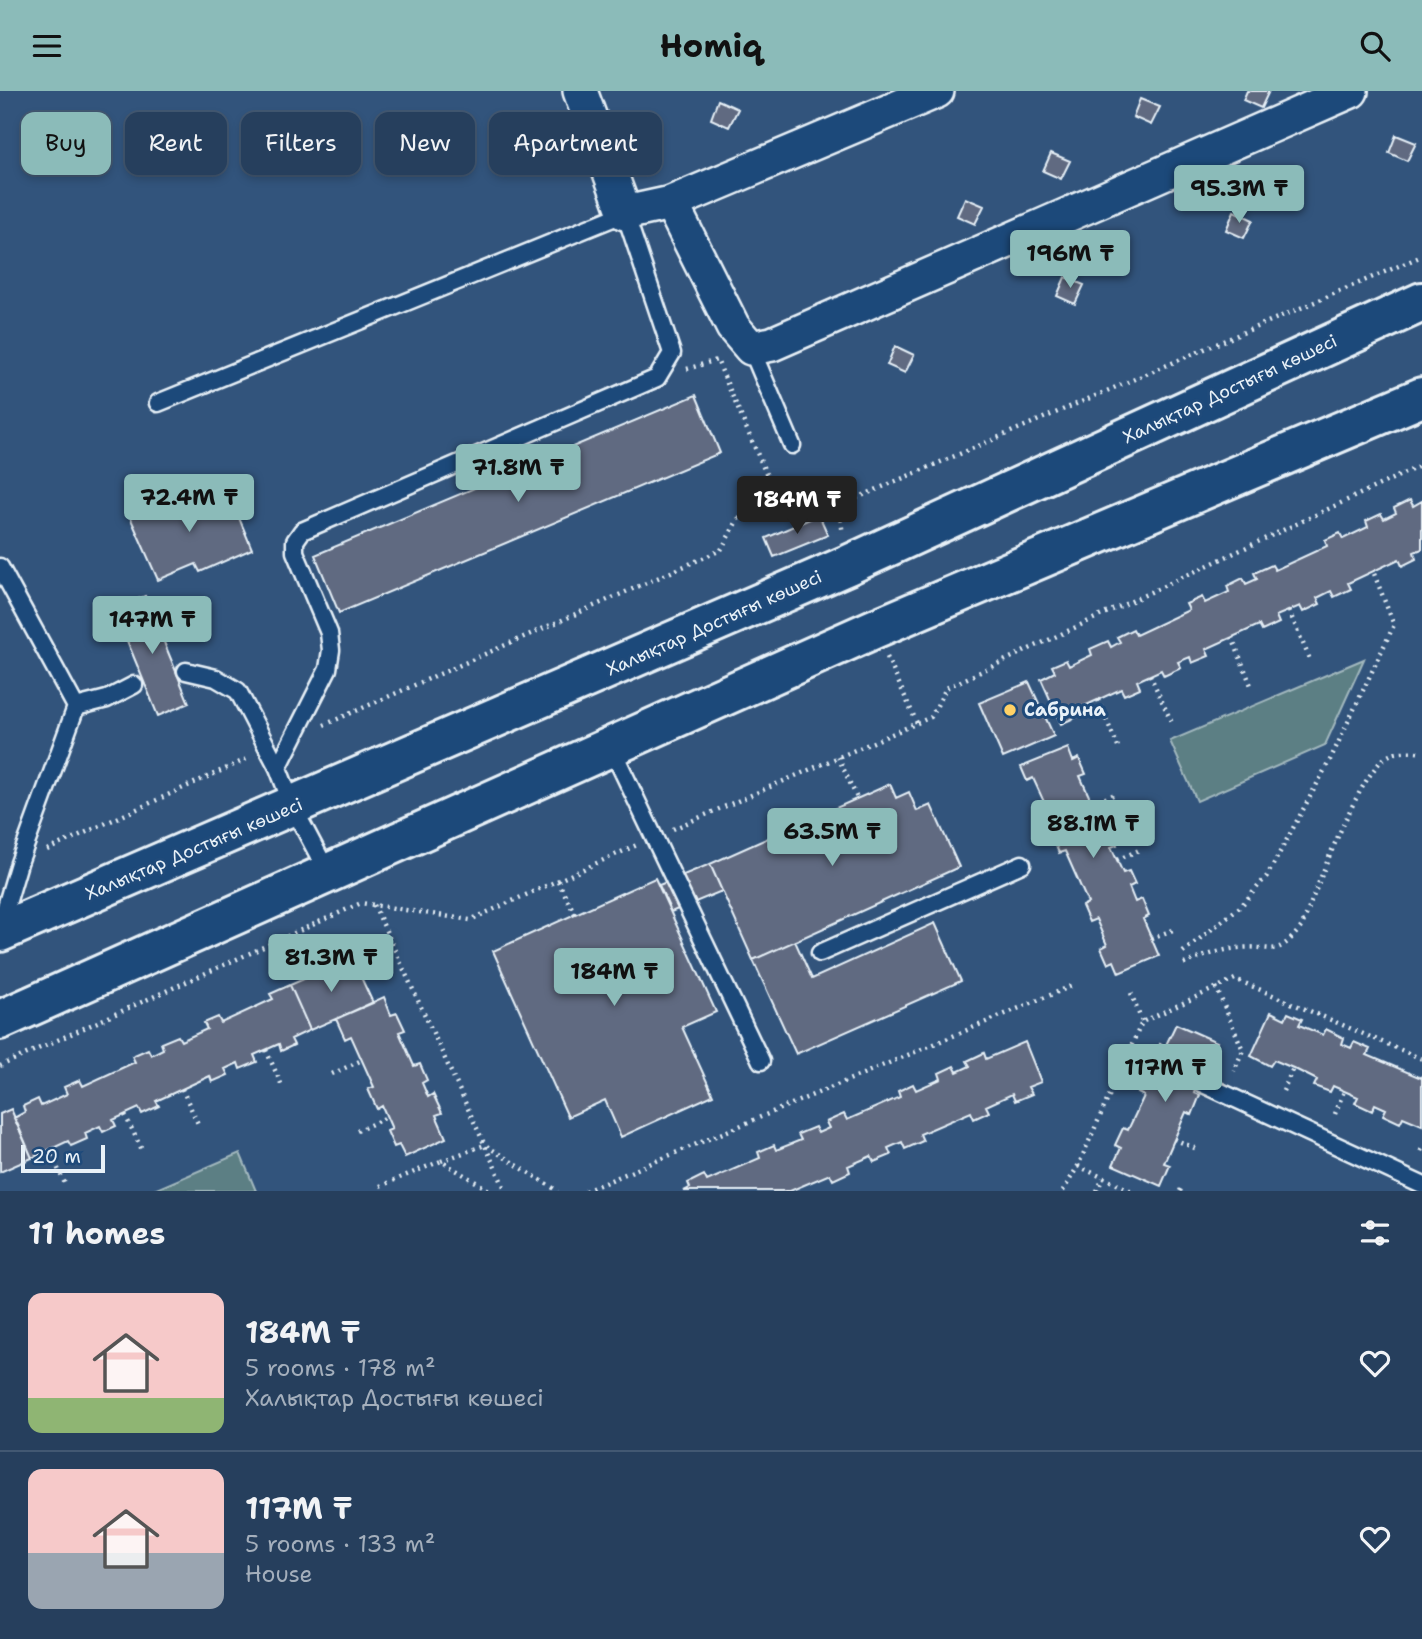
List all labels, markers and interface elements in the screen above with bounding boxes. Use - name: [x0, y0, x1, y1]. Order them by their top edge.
- text: Homiq: [660, 24, 762, 67]
- icon: menu: [28, 27, 66, 65]
- icon: search: [1356, 27, 1394, 65]
- chip: Buy: [21, 112, 111, 175]
- chip: Rent: [125, 112, 227, 175]
- chip: Filters: [241, 112, 361, 175]
- chip: New: [375, 112, 475, 175]
- chip: Apartment: [489, 112, 662, 175]
- pin: 95.3M ₸: [1174, 165, 1304, 225]
- text: 95.3M ₸: [1190, 173, 1288, 203]
- pin: 196M ₸: [1013, 231, 1127, 290]
- text: 196M ₸: [1026, 238, 1114, 268]
- street label: Халықтар Достығы көшесі: [1119, 329, 1341, 449]
- pin: 71.8M ₸: [453, 445, 583, 504]
- text: 71.8M ₸: [472, 452, 564, 482]
- pin: 72.4M ₸: [124, 475, 254, 534]
- pin: 184M ₸: [740, 477, 854, 536]
- text: 72.4M ₸: [140, 482, 238, 512]
- text: 184M ₸: [753, 484, 841, 514]
- street label: Халықтар Достығы көшесі: [602, 564, 826, 682]
- pin: 147M ₸: [95, 596, 209, 656]
- text: 147M ₸: [109, 604, 195, 634]
- place label: Сабрина: [1024, 698, 1107, 722]
- marker: Сабрина: [1002, 702, 1018, 718]
- street label: Халықтар Достығы көшесі: [82, 792, 306, 906]
- pin: 88.1M ₸: [1028, 801, 1158, 860]
- text: 88.1M ₸: [1047, 808, 1139, 838]
- pin: 63.5M ₸: [767, 809, 897, 868]
- text: 63.5M ₸: [783, 816, 881, 846]
- pin: 81.3M ₸: [266, 935, 396, 994]
- text: 81.3M ₸: [284, 942, 378, 972]
- pin: 184M ₸: [557, 949, 671, 1008]
- text: 184M ₸: [570, 956, 658, 986]
- pin: 117M ₸: [1108, 1045, 1222, 1104]
- text: 117M ₸: [1124, 1052, 1206, 1082]
- scale bar: [21, 1142, 105, 1174]
- text: 20 m: [32, 1144, 81, 1169]
- text: 11 homes: [28, 1213, 165, 1254]
- icon: filters: [1356, 1214, 1394, 1252]
- text: 184M ₸: [245, 1312, 360, 1353]
- icon: home: [84, 1321, 168, 1405]
- icon: heart: [1356, 1344, 1394, 1382]
- text: 5 rooms · 178 m²: [245, 1353, 436, 1383]
- text: Халықтар Достығы көшесі: [245, 1383, 544, 1413]
- text: 117M ₸: [245, 1488, 352, 1529]
- icon: home: [84, 1497, 168, 1581]
- icon: heart: [1356, 1520, 1394, 1558]
- text: 5 rooms · 133 m²: [245, 1529, 435, 1559]
- text: House: [245, 1559, 313, 1589]

